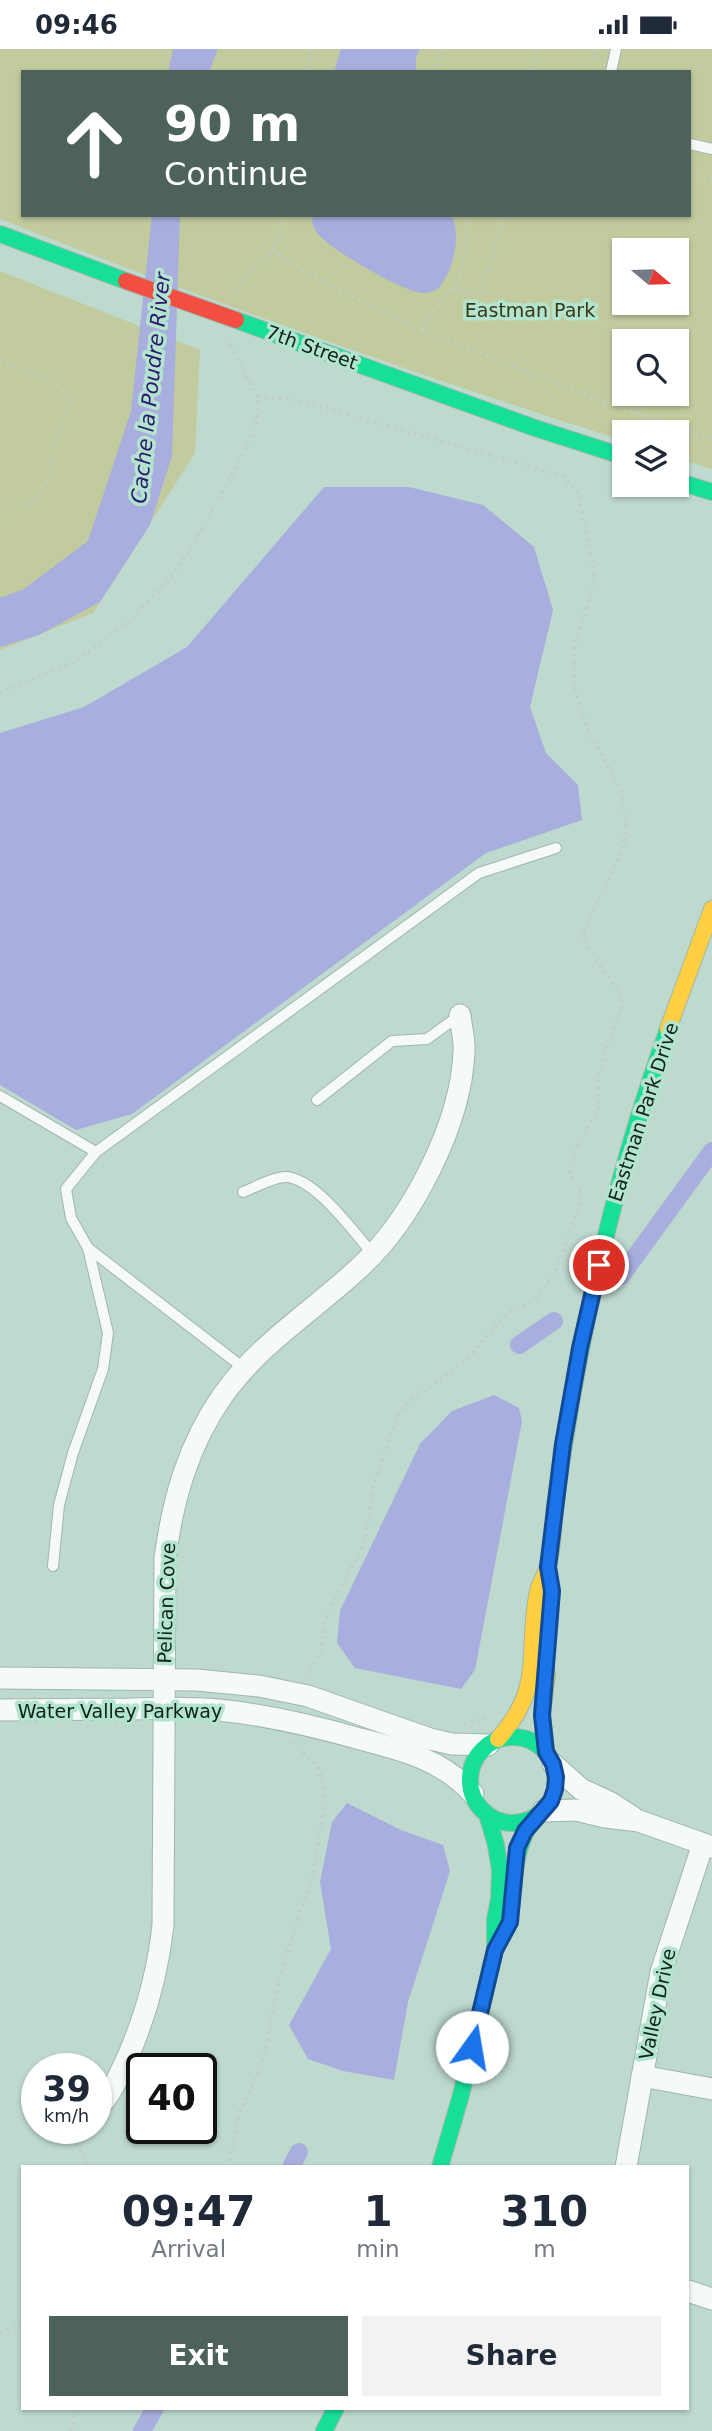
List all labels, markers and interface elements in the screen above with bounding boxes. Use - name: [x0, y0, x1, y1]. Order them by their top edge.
- text: 09:46: [35, 10, 118, 40]
- text: 90 m: [164, 96, 300, 153]
- icon: ahead: [49, 98, 140, 189]
- text: Continue: [164, 155, 308, 193]
- north arrow: [612, 238, 690, 315]
- map controls: [612, 238, 689, 497]
- water label: Cache la Poudre River: [127, 270, 175, 505]
- park label: Eastman Park: [465, 299, 595, 321]
- street label: 7th Street: [263, 320, 361, 374]
- button: search: [612, 329, 689, 406]
- button: layers: [612, 420, 689, 497]
- street label: Eastman Park Drive: [604, 1020, 682, 1204]
- pin: [569, 1235, 629, 1295]
- icon: arrive: [580, 1246, 618, 1284]
- street label: Pelican Cove: [153, 1542, 179, 1664]
- street label: Water Valley Parkway: [18, 1700, 222, 1722]
- street label: Valley Drive: [634, 1946, 680, 2062]
- position arrow: [435, 2010, 509, 2084]
- speed limit sign: 40: [126, 2053, 217, 2144]
- text: 39: [42, 2069, 91, 2109]
- text: km/h: [44, 2105, 89, 2126]
- text: 09:47: [122, 2187, 256, 2236]
- text: 1: [363, 2187, 393, 2236]
- text: 310: [501, 2187, 588, 2236]
- text: Arrival: [151, 2236, 226, 2262]
- text: min: [356, 2236, 400, 2262]
- text: m: [533, 2236, 556, 2262]
- button: Exit: [49, 2316, 348, 2396]
- button: Share: [362, 2316, 661, 2396]

